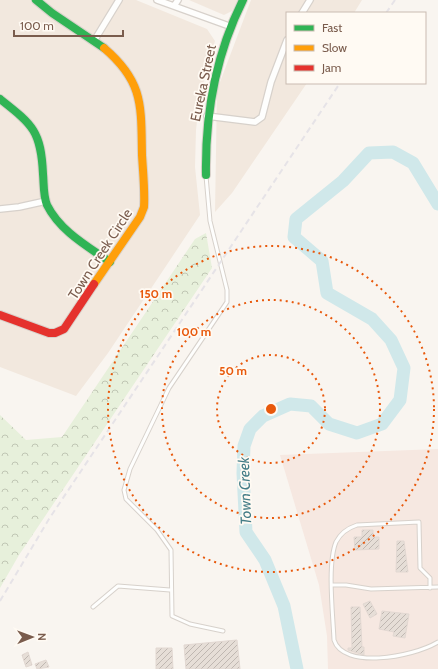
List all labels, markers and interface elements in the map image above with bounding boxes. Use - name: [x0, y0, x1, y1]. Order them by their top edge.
- scale bar: [14, 12, 123, 38]
- legend: [286, 12, 426, 84]
- text: 100 m: [20, 18, 54, 33]
- text: Fast: [322, 20, 342, 35]
- text: Slow: [322, 40, 347, 55]
- street label: Eureka Street: [186, 43, 220, 123]
- text: Jam: [321, 60, 341, 75]
- street label: Town Creek Circle: [64, 205, 136, 303]
- text: 150 m: [140, 286, 172, 301]
- text: 100 m: [177, 324, 211, 339]
- text: 50 m: [219, 363, 247, 378]
- centre of rings: [264, 402, 278, 416]
- water label: Town Creek: [235, 456, 255, 525]
- north arrow: [12, 617, 52, 657]
- text: N: [35, 633, 49, 641]

